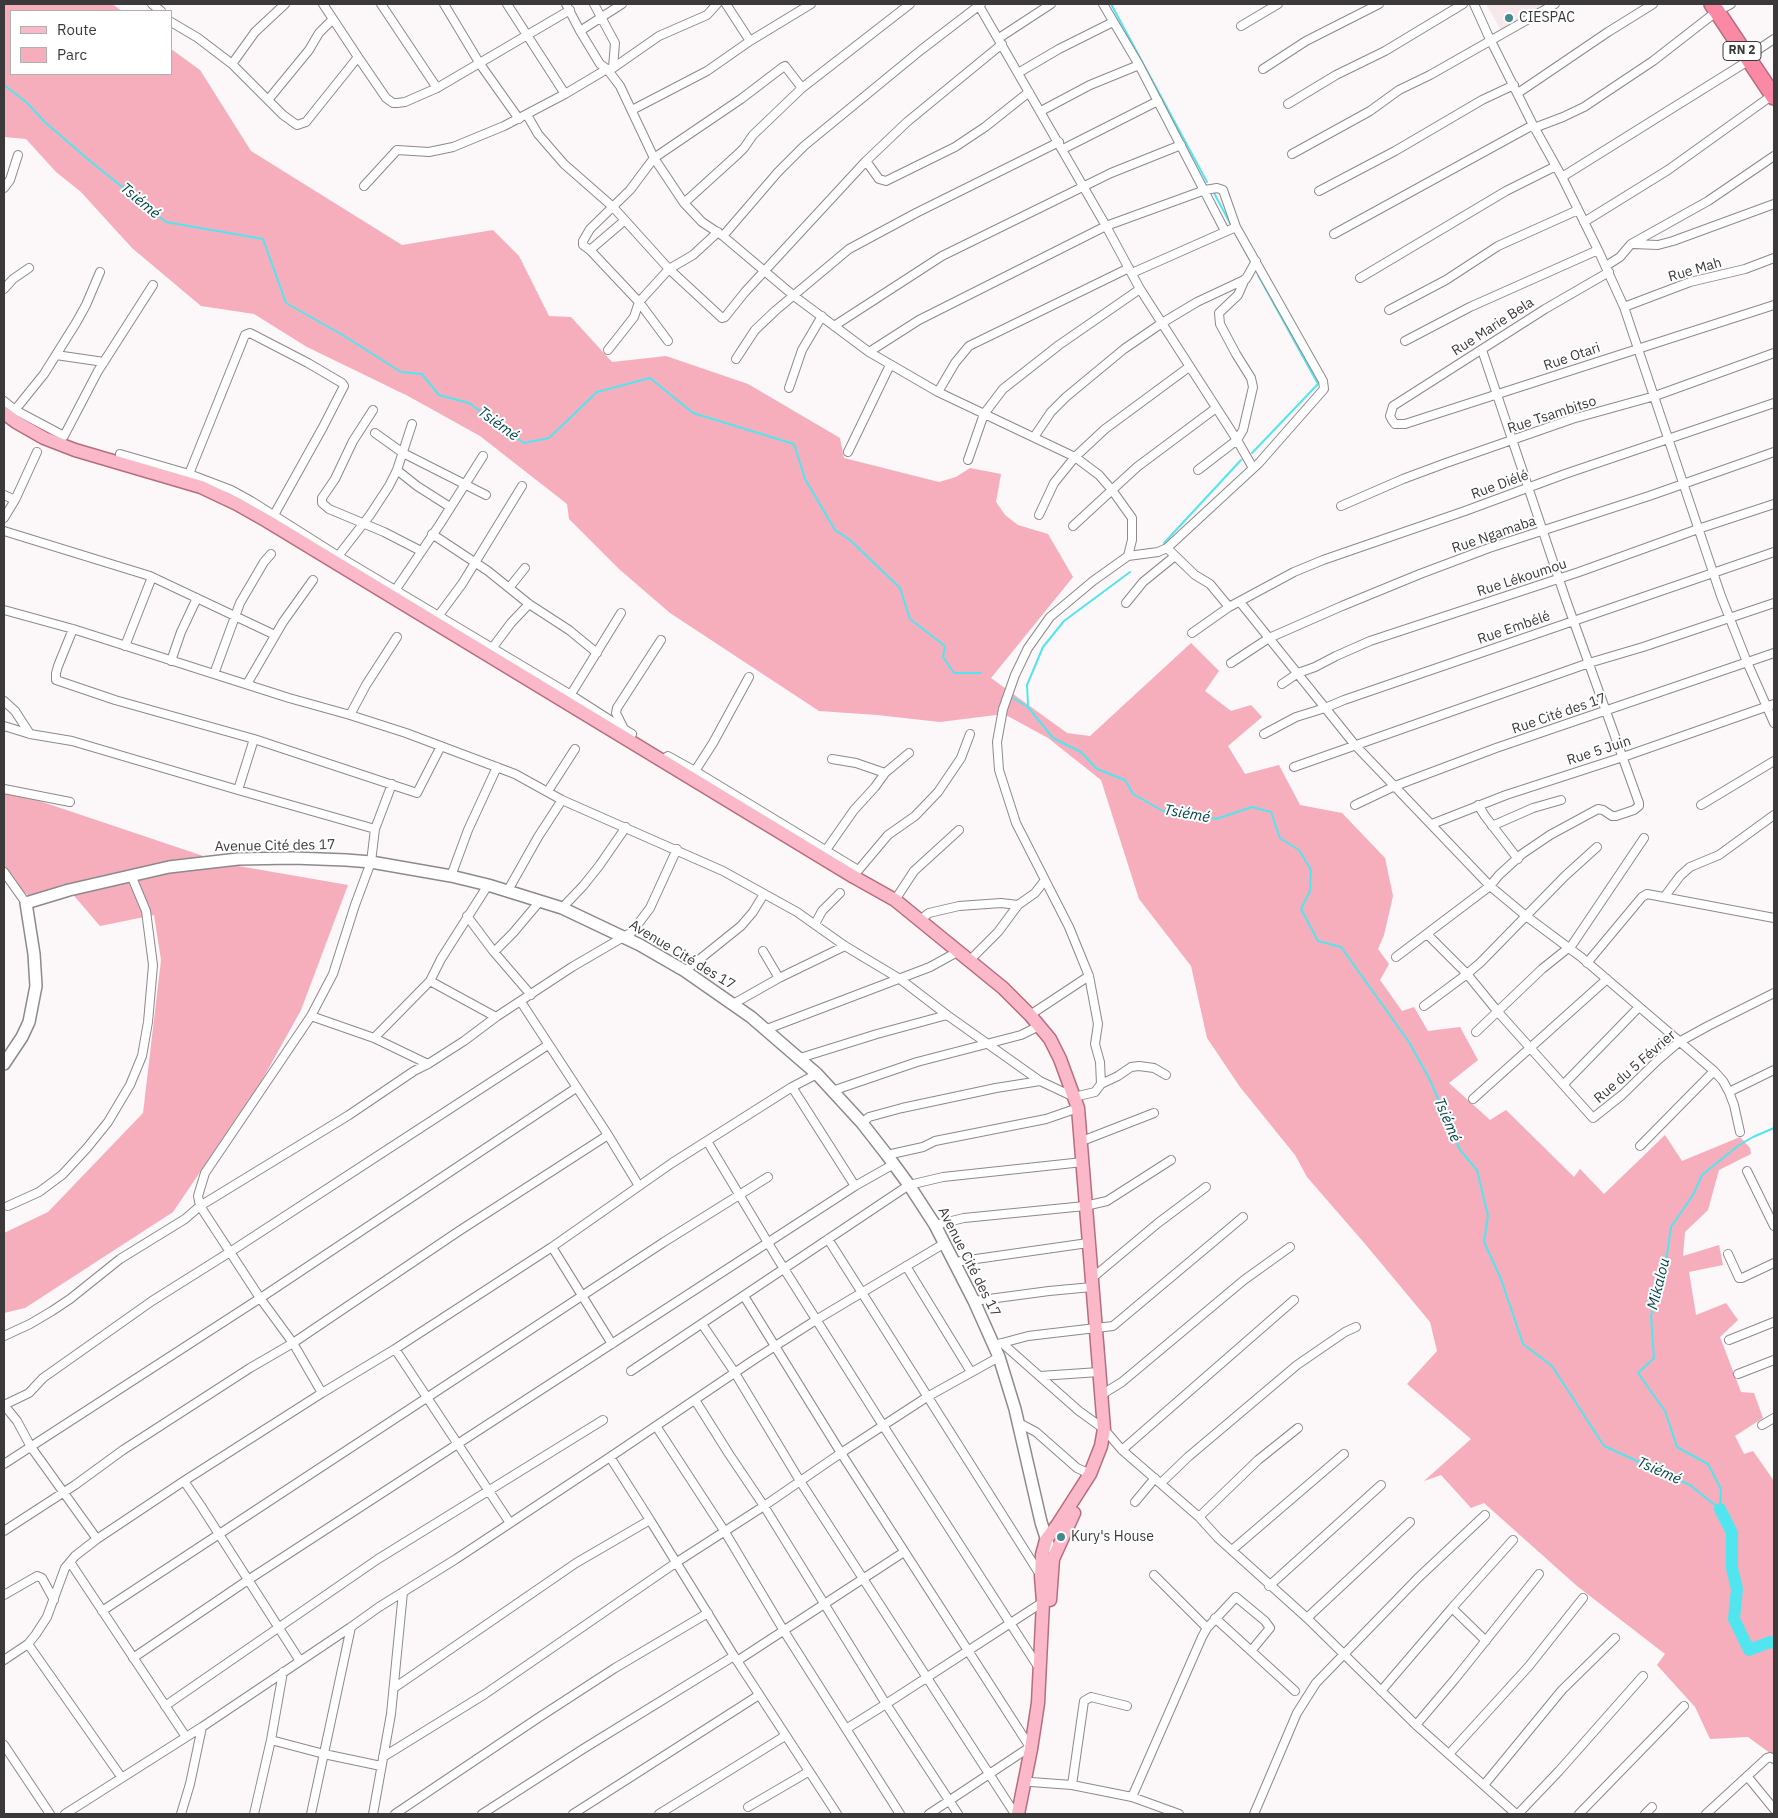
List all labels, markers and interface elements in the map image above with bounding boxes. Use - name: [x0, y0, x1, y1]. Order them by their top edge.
- legend: [10, 10, 172, 75]
- place label: CIESPAC: [1519, 10, 1575, 26]
- marker: CIESPAC: [1503, 12, 1515, 24]
- text: Route: [57, 20, 97, 39]
- road number: RN 2: [1723, 41, 1761, 60]
- text: Parc: [57, 45, 87, 64]
- water label: Tsiémé: [116, 179, 164, 223]
- street label: Rue Mah: [1666, 254, 1724, 286]
- street label: Rue Marie Bela: [1449, 294, 1537, 360]
- street label: Rue Otari: [1541, 339, 1603, 375]
- street label: Rue Tsambitso: [1505, 393, 1599, 437]
- water label: Tsiémé: [474, 403, 522, 445]
- street label: Rue Diélé: [1469, 467, 1531, 503]
- street label: Rue Ngamaba: [1450, 513, 1538, 557]
- street label: Rue Lékoumou: [1475, 556, 1569, 600]
- street label: Rue Embélé: [1476, 608, 1552, 648]
- street label: Rue Cité des 17: [1510, 690, 1608, 738]
- street label: Rue 5 Juin: [1565, 733, 1633, 769]
- water label: Tsiémé: [1163, 801, 1211, 827]
- street label: Avenue Cité des 17: [214, 837, 336, 855]
- street label: Avenue Cité des 17: [626, 917, 738, 993]
- street label: Rue du 5 Février: [1591, 1027, 1679, 1107]
- water label: Tsiémé: [1430, 1095, 1464, 1145]
- street label: Avenue Cité des 17: [934, 1204, 1004, 1320]
- water label: Mikalou: [1644, 1256, 1674, 1312]
- water label: Tsiémé: [1634, 1453, 1684, 1489]
- place label: Kury's House: [1071, 1529, 1154, 1545]
- marker: Kury's House: [1055, 1531, 1067, 1543]

